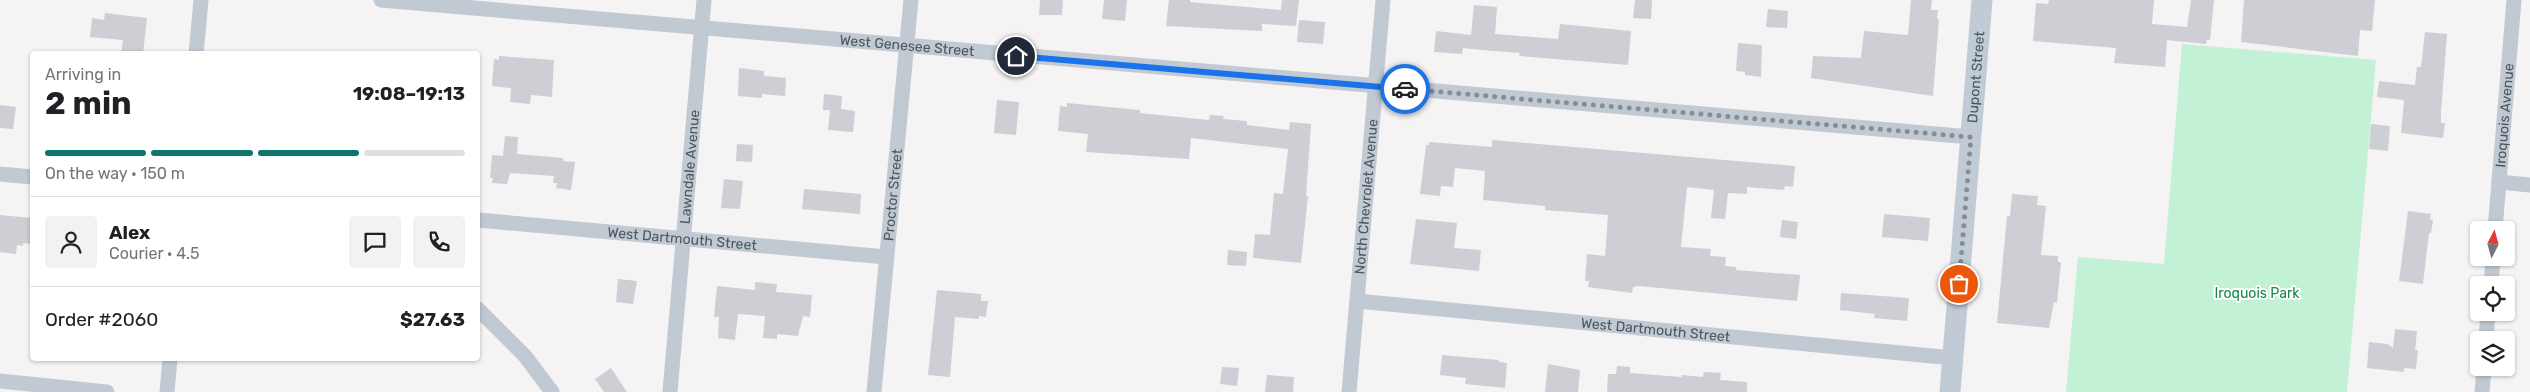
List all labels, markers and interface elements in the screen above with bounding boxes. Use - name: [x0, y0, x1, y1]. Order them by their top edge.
- street label: Dupont Street: [1964, 30, 1988, 124]
- street label: West Genesee Street: [839, 32, 976, 60]
- pin: [995, 35, 1037, 77]
- icon: home: [1002, 42, 1030, 70]
- street label: Iroquois Avenue: [2492, 62, 2518, 168]
- courier: [1380, 64, 1430, 114]
- text: Arriving in: [45, 65, 121, 84]
- icon: car: [1391, 75, 1419, 103]
- text: 19:08–19:13: [353, 82, 465, 105]
- text: 2 min: [45, 84, 132, 122]
- street label: Lawndale Avenue: [677, 109, 703, 225]
- street label: North Chevrolet Avenue: [1351, 118, 1382, 275]
- street label: Proctor Street: [880, 148, 906, 242]
- text: On the way · 150 m: [45, 164, 185, 183]
- button: person: [45, 216, 97, 268]
- button: chat: [349, 216, 401, 268]
- button: phone: [413, 216, 465, 268]
- text: Alex: [109, 221, 150, 244]
- north arrow: [2470, 221, 2515, 266]
- map controls: [2470, 221, 2515, 376]
- street label: West Dartmouth Street: [607, 224, 758, 254]
- text: Courier · 4.5: [109, 244, 199, 263]
- pin: [1938, 263, 1980, 305]
- icon: bag: [1945, 270, 1973, 298]
- button: locate: [2470, 276, 2515, 321]
- park label: Iroquois Park: [2215, 285, 2300, 302]
- text: Order #2060: [45, 308, 158, 331]
- text: $27.63: [400, 308, 465, 331]
- street label: West Dartmouth Street: [1580, 314, 1732, 346]
- button: layers: [2470, 331, 2515, 376]

